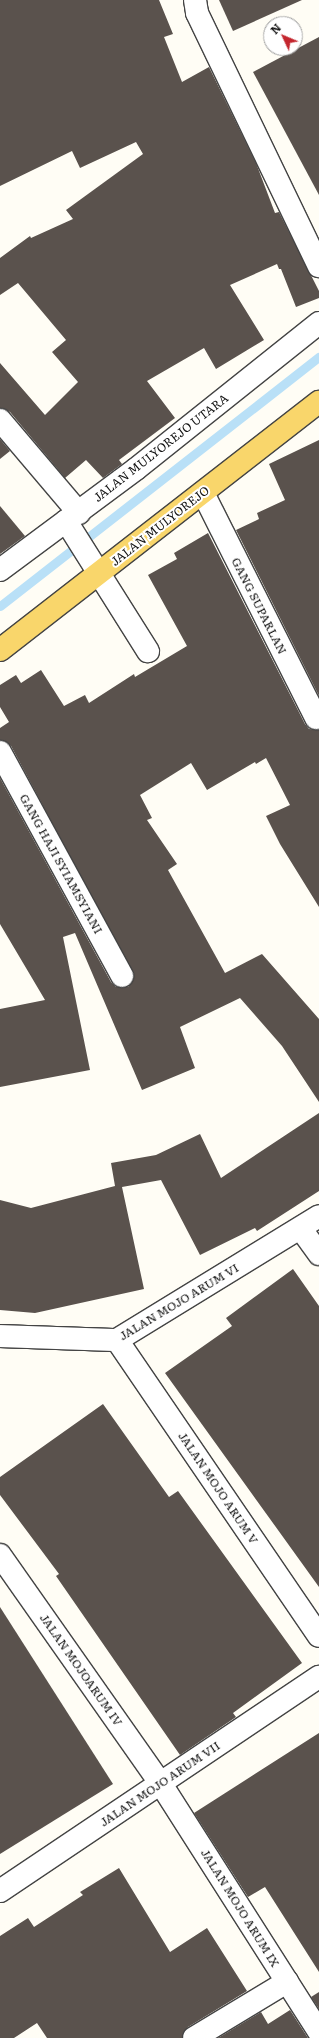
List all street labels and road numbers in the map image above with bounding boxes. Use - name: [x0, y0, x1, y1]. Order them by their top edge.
- street label: JALAN MULYOREJO UTARA: [91, 391, 231, 505]
- street label: JALAN MULYOREJO: [108, 483, 212, 569]
- street label: GANG SUPARLAN: [228, 555, 290, 657]
- street label: GANG HAJI SYIAMSYIANI: [16, 792, 106, 936]
- street label: JALAN MOJO ARUM VI: [117, 1261, 241, 1343]
- street label: JALAN MOJO ARUM V: [175, 1429, 261, 1547]
- street label: JALAN MOJOARUM IV: [37, 1611, 125, 1729]
- street label: JALAN MOJO ARUM VII: [97, 1738, 223, 1830]
- street label: JALAN MOJO ARUM IX: [198, 1846, 282, 1970]

